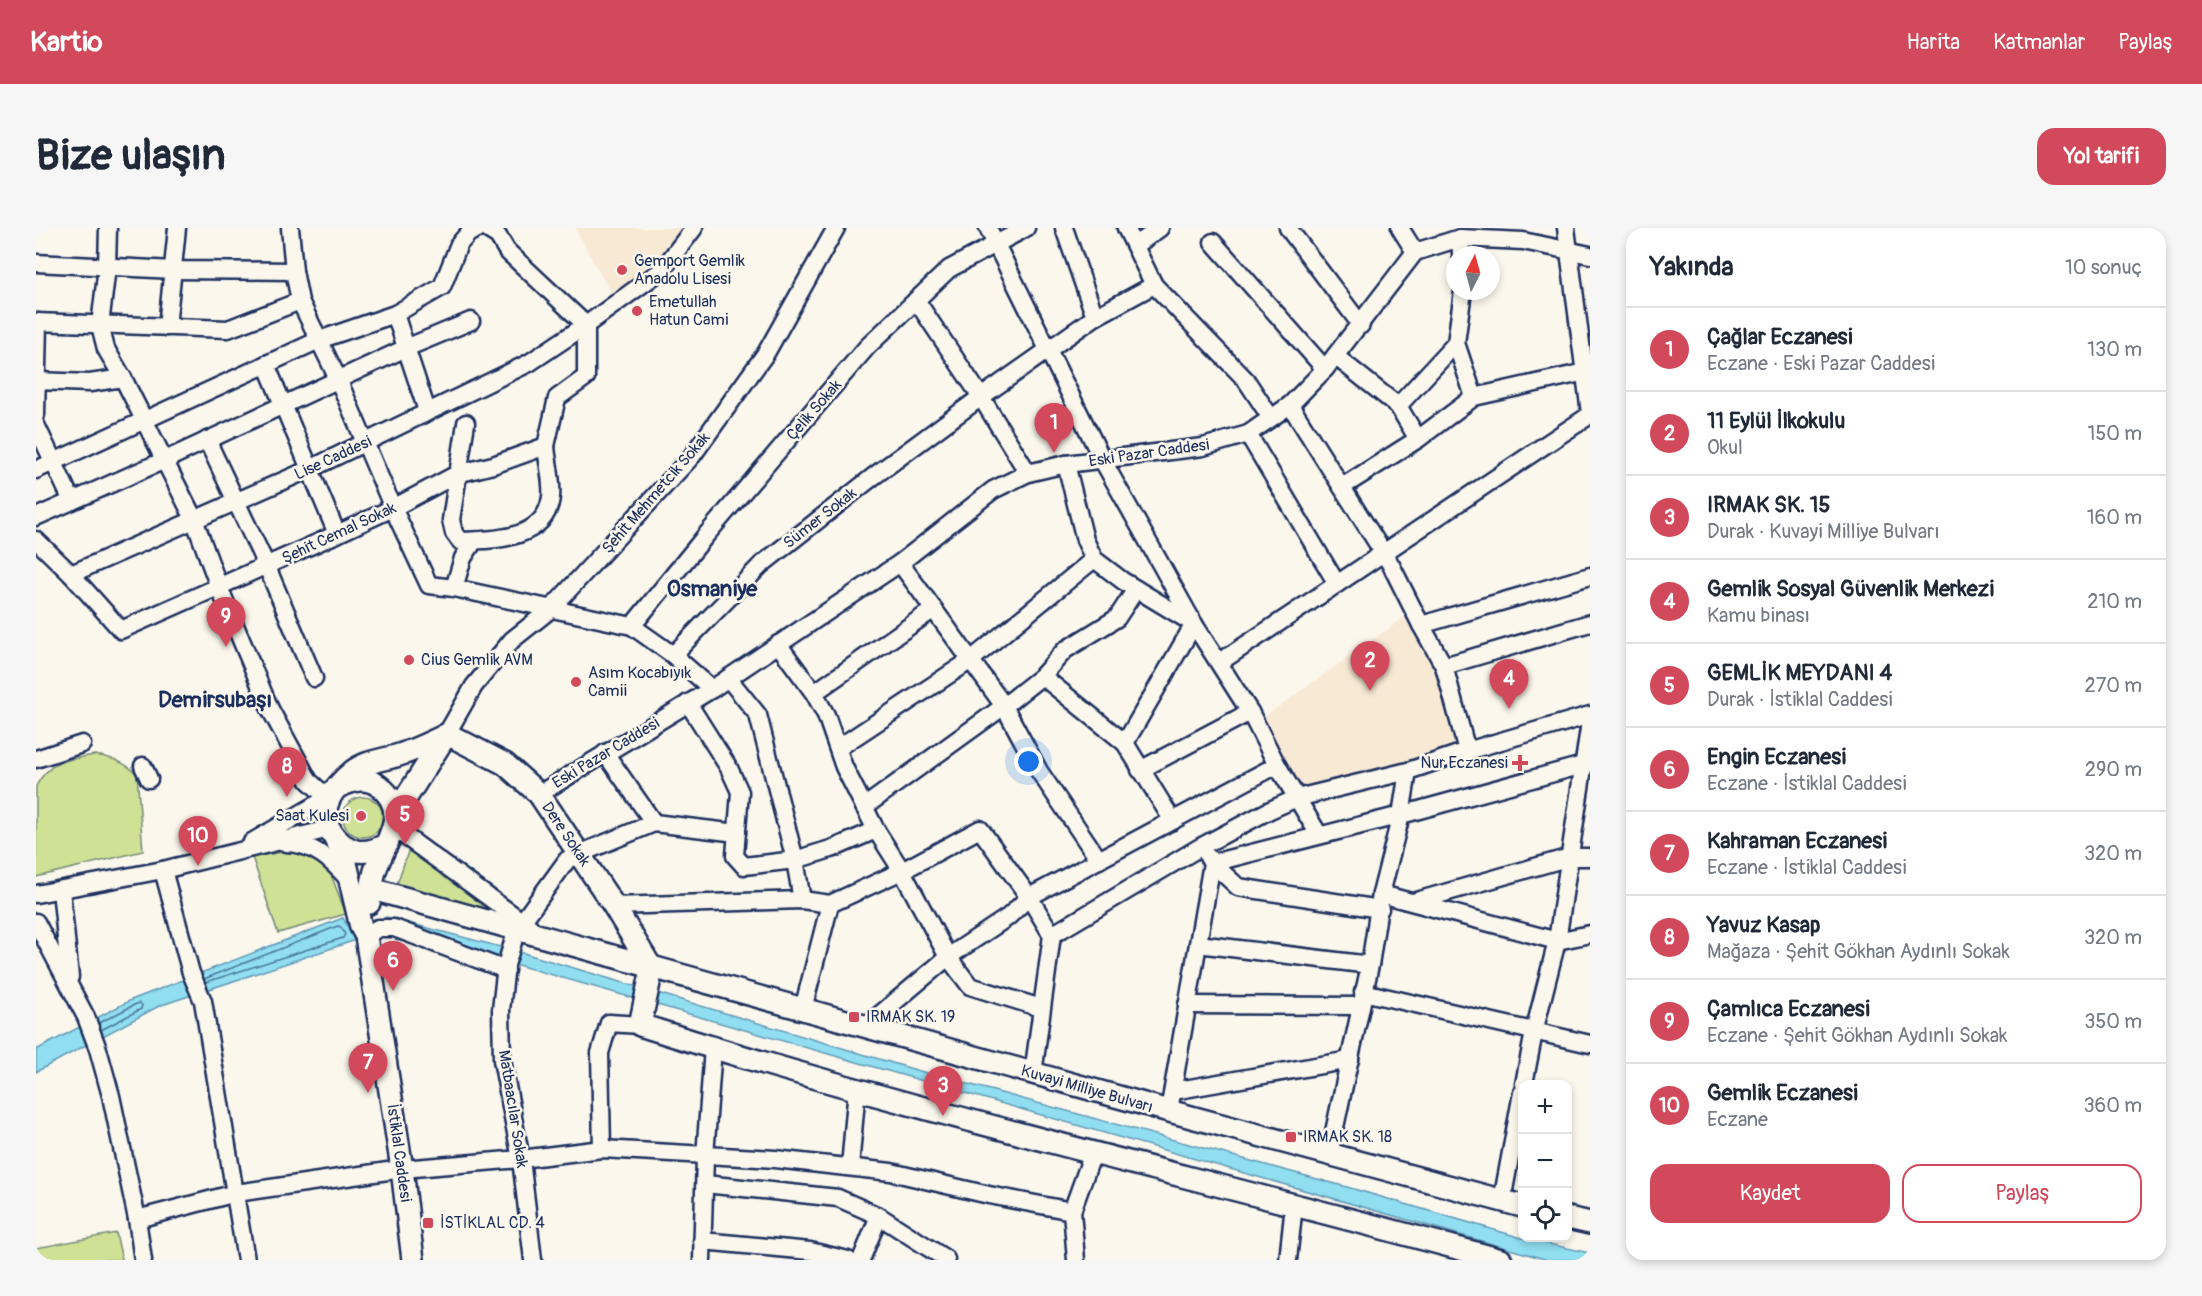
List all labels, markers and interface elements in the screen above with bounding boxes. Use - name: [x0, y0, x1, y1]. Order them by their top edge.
- text: Kartio: [30, 25, 103, 60]
- text: Harita: [1907, 29, 1960, 56]
- text: Katmanlar: [1993, 29, 2085, 56]
- text: Paylaş: [2118, 29, 2172, 56]
- button: Yol tarifi: [2037, 128, 2166, 185]
- text: Bize ulaşın: [36, 130, 226, 182]
- north arrow: [1446, 246, 1500, 300]
- place label: Gemport Gemlik Anadolu Lisesi: [634, 251, 745, 289]
- text: Yakında: [1650, 251, 1734, 283]
- text: 10 sonuç: [2065, 255, 2142, 280]
- marker: Gemport Gemlik Anadolu Lisesi: [615, 263, 629, 277]
- place label: Emetullah Hatun Cami: [649, 292, 729, 330]
- marker: Emetullah Hatun Cami: [630, 304, 644, 318]
- text: Çağlar Eczanesi: [1707, 323, 1852, 351]
- text: 1: [1666, 337, 1673, 362]
- text: 130 m: [2087, 337, 2142, 362]
- text: Eczane · Eski Pazar Caddesi: [1707, 351, 1935, 376]
- street label: Çelik Sokak: [782, 375, 846, 445]
- pin: 1: [1034, 404, 1074, 453]
- text: 11 Eylül İlkokulu: [1707, 407, 1845, 435]
- text: 2: [1664, 421, 1675, 446]
- text: 150 m: [2088, 421, 2142, 446]
- street label: Şehit Mehmetcik Sokak: [598, 428, 714, 558]
- street label: Lise Caddesi: [291, 431, 375, 485]
- street label: Eski Pazar Caddesi: [1087, 435, 1211, 471]
- text: Okul: [1707, 435, 1743, 460]
- street label: Sümer Sokak: [779, 483, 861, 553]
- text: IRMAK SK. 15: [1707, 491, 1830, 519]
- street label: Şehit Cemal Sokak: [279, 498, 400, 568]
- text: 3: [1664, 505, 1675, 530]
- text: 160 m: [2087, 505, 2142, 530]
- text: Durak · Kuvayi Milliye Bulvarı: [1707, 519, 1940, 544]
- district label: Osmaniye: [667, 575, 758, 603]
- text: Gemlik Sosyal Güvenlik Merkezi: [1707, 575, 1994, 603]
- text: 4: [1664, 589, 1675, 614]
- text: 210 m: [2087, 589, 2142, 614]
- pin: 9: [206, 598, 246, 647]
- text: Kamu binası: [1707, 603, 1810, 628]
- pin: 2: [1350, 642, 1390, 691]
- place label: Cius Gemlik AVM: [421, 650, 533, 670]
- marker: Cius Gemlik AVM: [402, 653, 416, 667]
- text: GEMLİK MEYDANI 4: [1707, 659, 1892, 687]
- pin: 4: [1490, 660, 1528, 709]
- place label: Asım Kocabıyık Camii: [588, 663, 692, 701]
- text: 5: [1664, 673, 1675, 698]
- text: 270 m: [2084, 673, 2142, 698]
- marker: Asım Kocabıyık Camii: [569, 675, 583, 689]
- district label: Demirsubaşı: [158, 686, 272, 714]
- text: Durak · İstiklal Caddesi: [1707, 687, 1893, 712]
- street label: Eski Pazar Caddesi: [549, 713, 664, 793]
- text: Engin Eczanesi: [1707, 743, 1846, 771]
- your location: [1014, 747, 1043, 776]
- pin: 8: [268, 748, 306, 797]
- place label: Nur Eczanesi: [1420, 753, 1508, 773]
- marker: Nur Eczanesi: [1513, 756, 1527, 770]
- text: 6: [1664, 757, 1675, 782]
- text: 290 m: [2085, 757, 2142, 782]
- text: Eczane · İstiklal Caddesi: [1707, 771, 1907, 796]
- pin: 5: [386, 796, 424, 845]
- street label: Dere Sokak: [537, 798, 595, 870]
- place label: Saat Kulesi: [275, 806, 349, 826]
- marker: Saat Kulesi: [354, 809, 368, 823]
- pin: 10: [178, 816, 218, 866]
- text: Kahraman Eczanesi: [1707, 827, 1887, 855]
- text: 7: [1664, 841, 1675, 866]
- text: 320 m: [2084, 841, 2142, 866]
- text: Eczane · İstiklal Caddesi: [1707, 855, 1907, 880]
- text: Yavuz Kasap: [1707, 911, 1820, 939]
- text: 8: [1664, 925, 1675, 950]
- text: 320 m: [2084, 925, 2142, 950]
- text: Mağaza · Şehit Gökhan Aydınlı Sokak: [1707, 939, 2010, 964]
- pin: 6: [374, 942, 412, 991]
- text: Çamlıca Eczanesi: [1707, 995, 1870, 1023]
- place label: IRMAK SK. 19: [866, 1007, 955, 1027]
- text: 9: [1664, 1009, 1675, 1034]
- text: 350 m: [2084, 1009, 2142, 1034]
- marker: IRMAK SK. 19: [847, 1010, 861, 1024]
- text: Eczane · Şehit Gökhan Aydınlı Sokak: [1707, 1023, 2007, 1048]
- pin: 7: [348, 1044, 388, 1093]
- street label: Matbaacılar Sokak: [494, 1049, 532, 1170]
- street label: Kuvayi Milliye Bulvarı: [1019, 1061, 1155, 1117]
- pin: 3: [924, 1066, 962, 1116]
- text: Gemlik Eczanesi: [1707, 1079, 1858, 1107]
- map controls: [1518, 1080, 1572, 1242]
- button: +: [1518, 1080, 1572, 1134]
- text: 10: [1659, 1093, 1680, 1118]
- text: 360 m: [2083, 1093, 2142, 1118]
- street label: İstiklal Caddesi: [382, 1103, 416, 1204]
- text: Eczane: [1707, 1107, 1768, 1132]
- place label: IRMAK SK. 18: [1303, 1127, 1392, 1147]
- marker: IRMAK SK. 18: [1284, 1130, 1298, 1144]
- button: −: [1518, 1134, 1572, 1188]
- button: Kaydet: [1650, 1164, 1890, 1223]
- button: Paylaş: [1902, 1164, 2142, 1223]
- button: locate: [1518, 1188, 1572, 1242]
- place label: İSTİKLAL CD. 4: [440, 1213, 545, 1233]
- marker: İSTİKLAL CD. 4: [421, 1216, 435, 1230]

